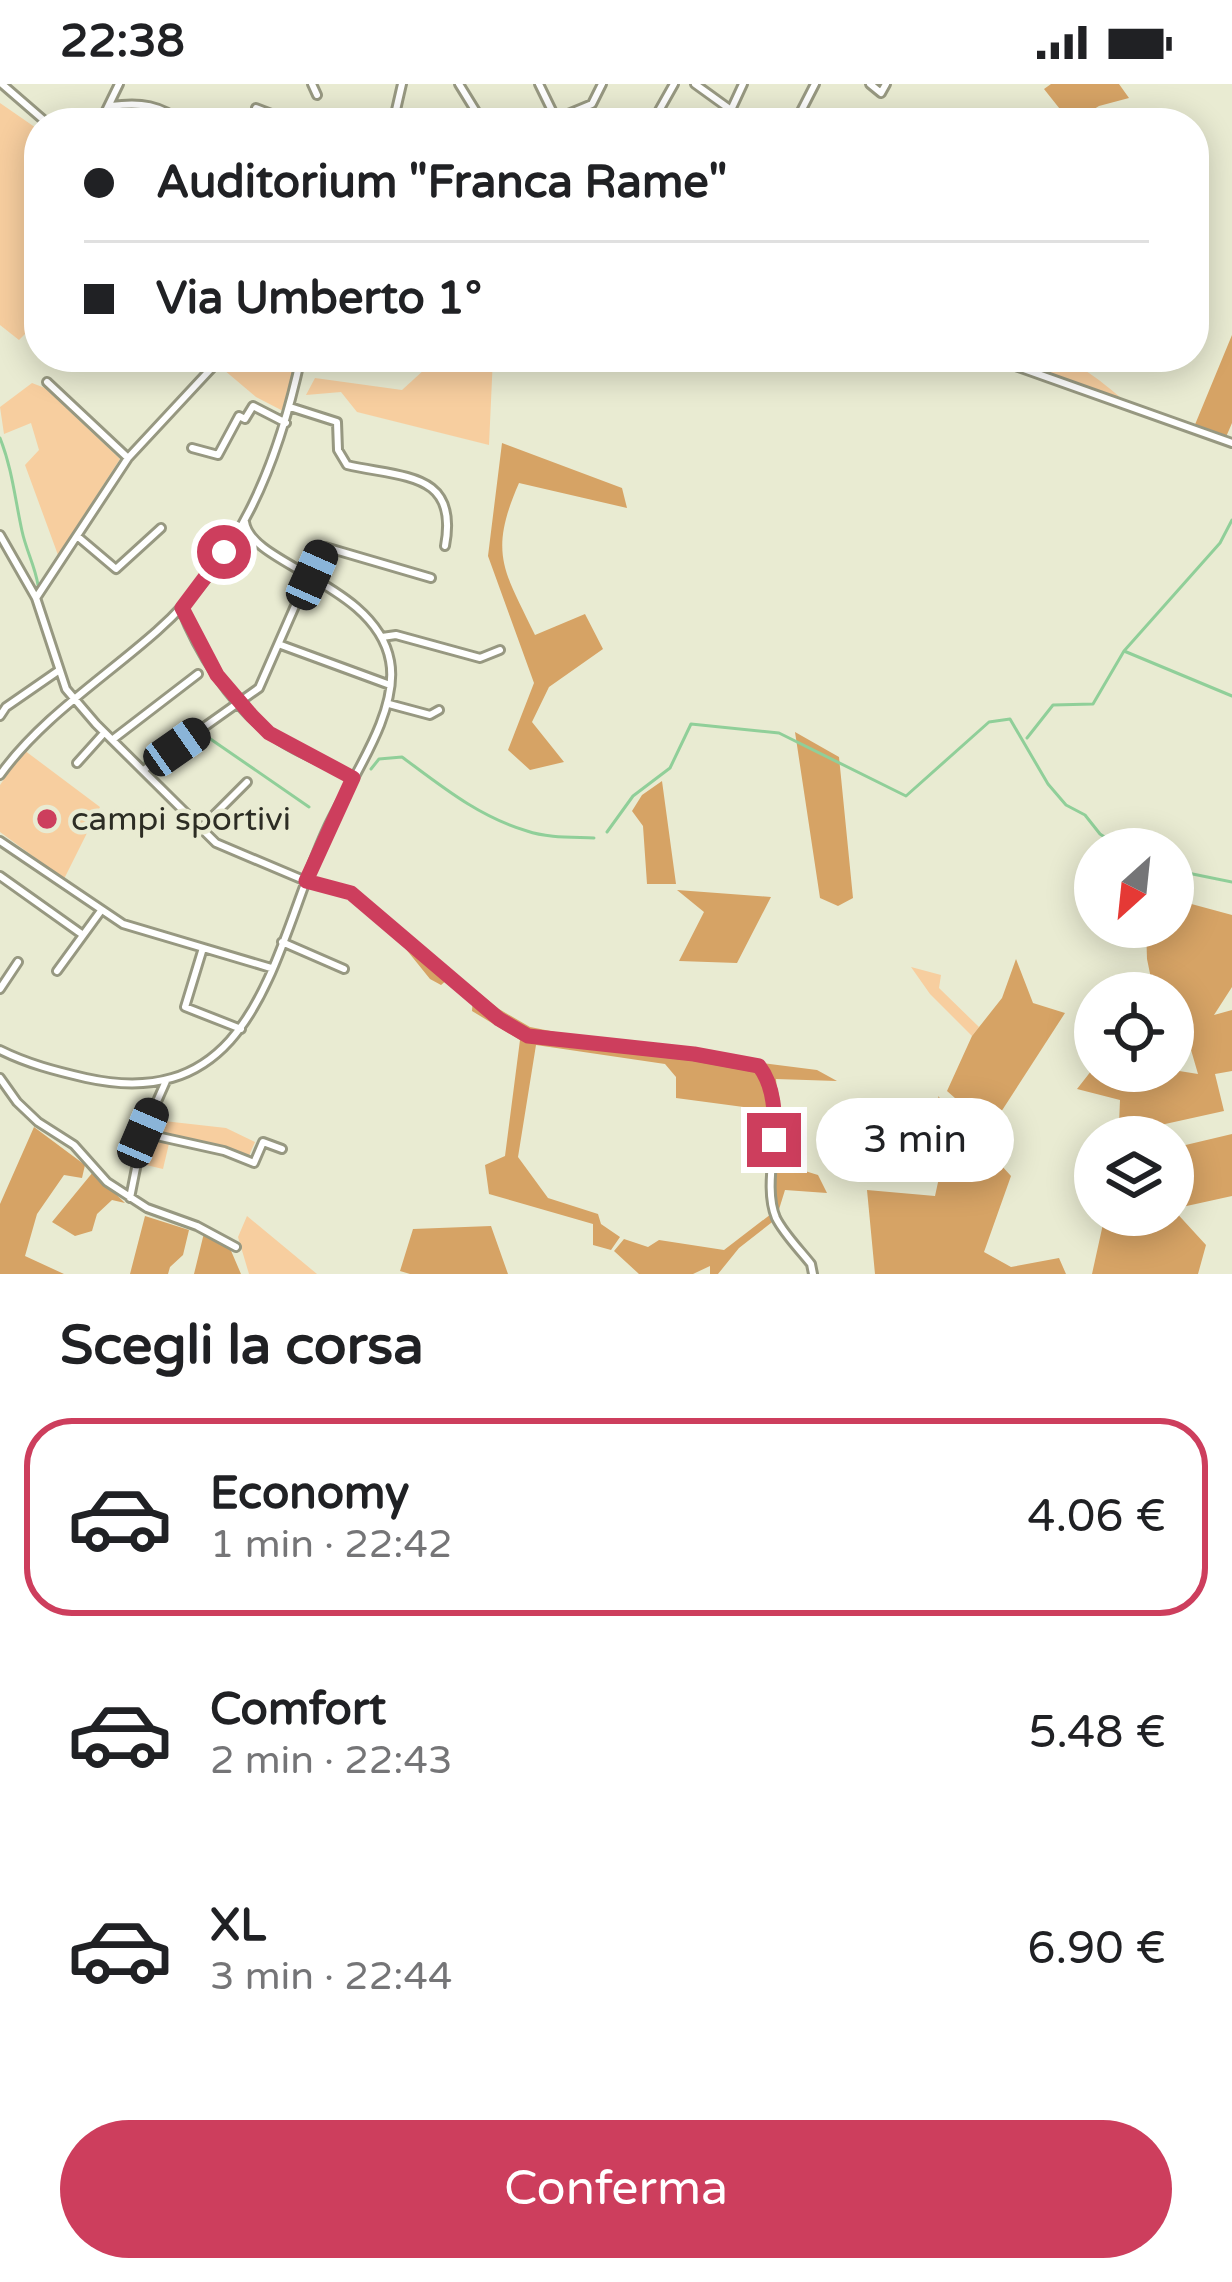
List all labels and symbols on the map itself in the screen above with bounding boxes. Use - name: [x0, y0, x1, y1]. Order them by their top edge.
- route start: [197, 525, 251, 579]
- car: [281, 535, 343, 615]
- car: [137, 712, 217, 782]
- place label: campi sportivi: [71, 800, 291, 839]
- marker: campi sportivi: [34, 806, 60, 832]
- north arrow: [1074, 828, 1194, 948]
- car: [112, 1093, 174, 1173]
- callout: 3 min: [816, 1098, 1014, 1182]
- route end: [747, 1113, 801, 1167]

